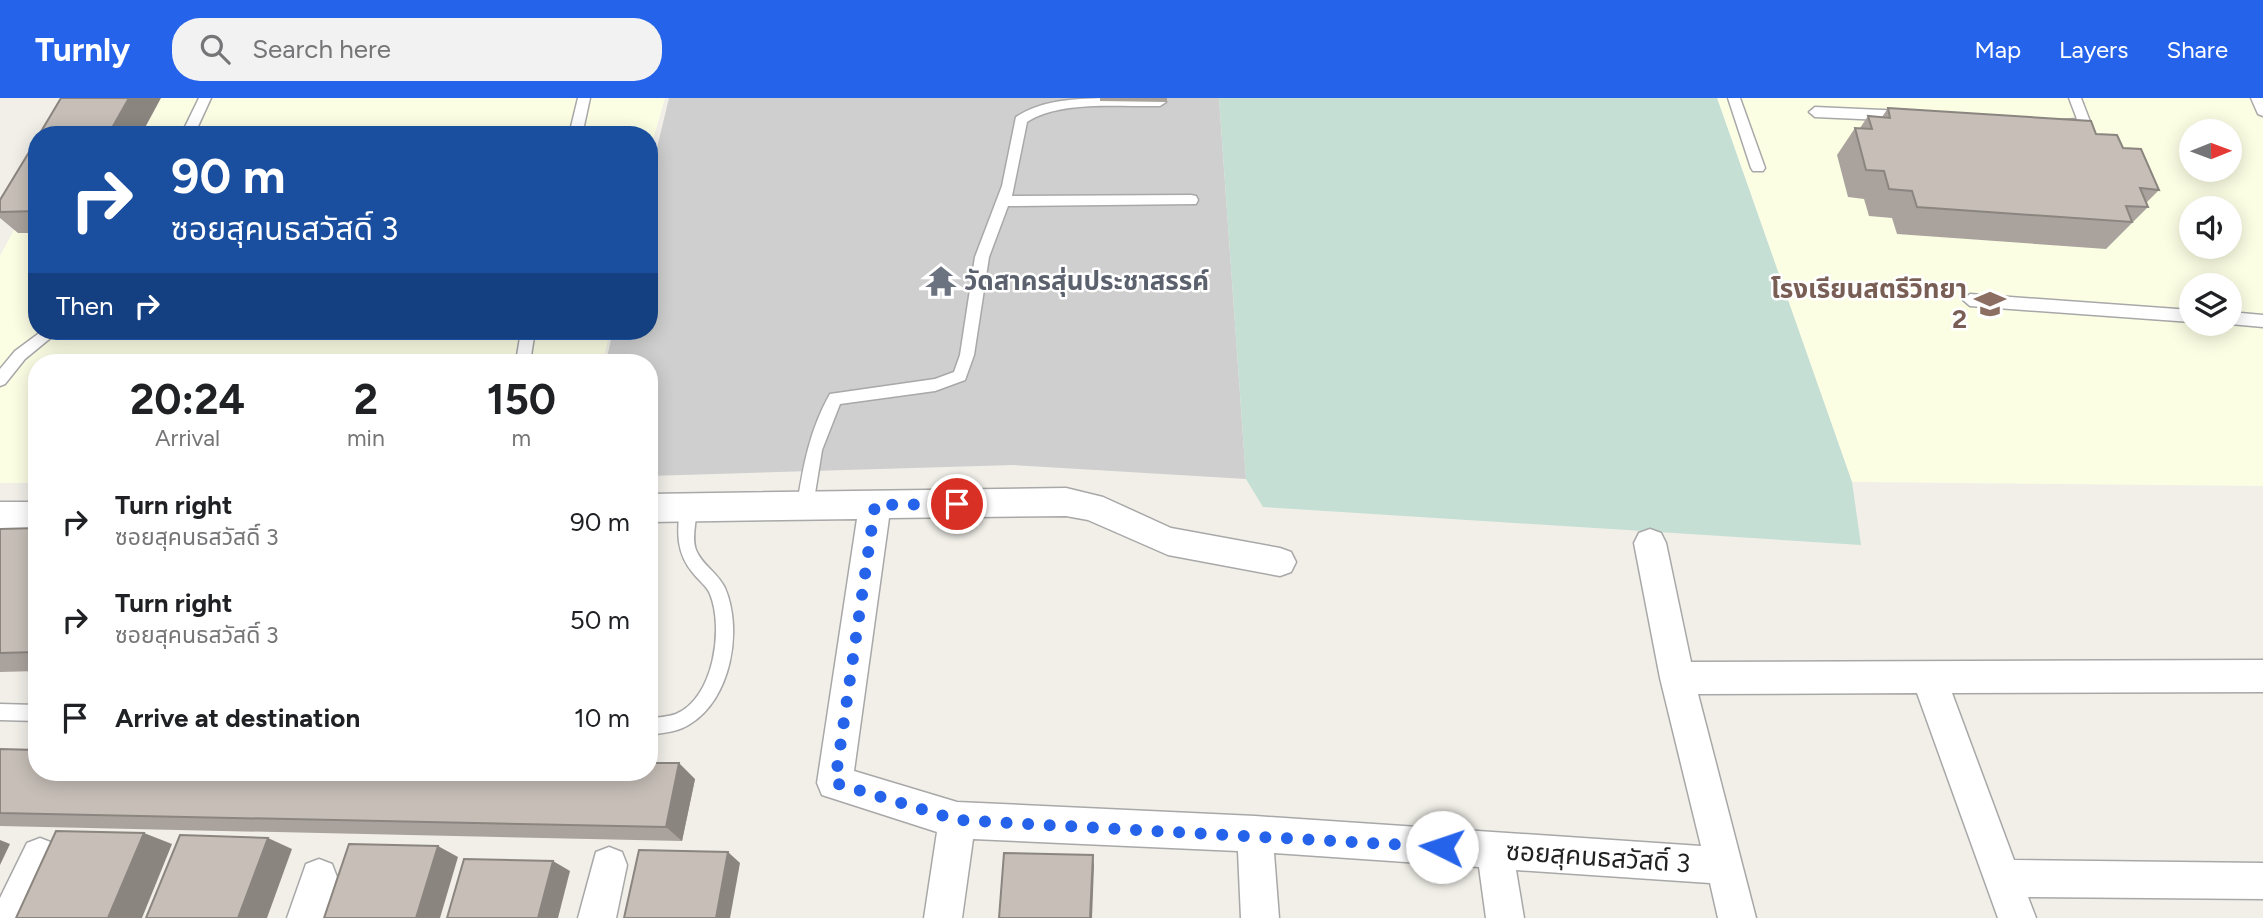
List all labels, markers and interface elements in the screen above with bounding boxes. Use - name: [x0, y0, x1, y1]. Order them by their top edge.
- search box: [172, 18, 662, 81]
- text: Turnly: [35, 30, 130, 69]
- icon: search: [196, 30, 234, 68]
- text: Search here: [252, 33, 391, 65]
- text: Map: [1974, 35, 2021, 64]
- text: Layers: [2059, 35, 2128, 64]
- text: Share: [2166, 35, 2228, 64]
- north arrow: [2179, 119, 2242, 182]
- map controls: [2179, 119, 2242, 336]
- text: 90 m: [171, 146, 286, 205]
- icon: right: [56, 154, 147, 245]
- button: sound: [2179, 196, 2242, 259]
- text: ซอยสุคนธสวัสดิ์ 3: [171, 210, 399, 248]
- temple icon: วัดสาครสุ่นประชาสรรค์: [924, 264, 958, 298]
- place label: วัดสาครสุ่นประชาสรรค์: [964, 265, 1209, 297]
- place label: โรงเรียนสตรีวิทยา 2: [1771, 273, 1967, 335]
- button: layers: [2179, 273, 2242, 336]
- icon: right: [128, 287, 166, 325]
- school or university icon: โรงเรียนสตรีวิทยา 2: [1973, 287, 2007, 321]
- text: Then: [56, 290, 114, 322]
- text: 20:24: [130, 374, 245, 425]
- text: 2: [354, 374, 378, 425]
- text: 150: [487, 374, 556, 425]
- text: Arrival: [155, 424, 220, 452]
- text: min: [347, 424, 385, 452]
- text: m: [512, 424, 531, 452]
- pin: [927, 474, 987, 534]
- icon: arrive: [938, 485, 976, 523]
- text: Turn right: [115, 489, 232, 521]
- icon: right: [56, 503, 94, 541]
- text: 90 m: [570, 506, 630, 538]
- text: ซอยสุคนธสวัสดิ์ 3: [115, 523, 279, 551]
- text: Turn right: [115, 587, 232, 619]
- icon: right: [56, 601, 94, 639]
- text: 50 m: [570, 604, 630, 636]
- text: ซอยสุคนธสวัสดิ์ 3: [115, 621, 279, 649]
- icon: arrive: [56, 699, 94, 737]
- text: Arrive at destination: [115, 702, 360, 734]
- text: 10 m: [574, 702, 630, 734]
- position arrow: [1405, 810, 1479, 884]
- street label: ซอยสุคนธสวัสดิ์ 3: [1505, 835, 1691, 879]

